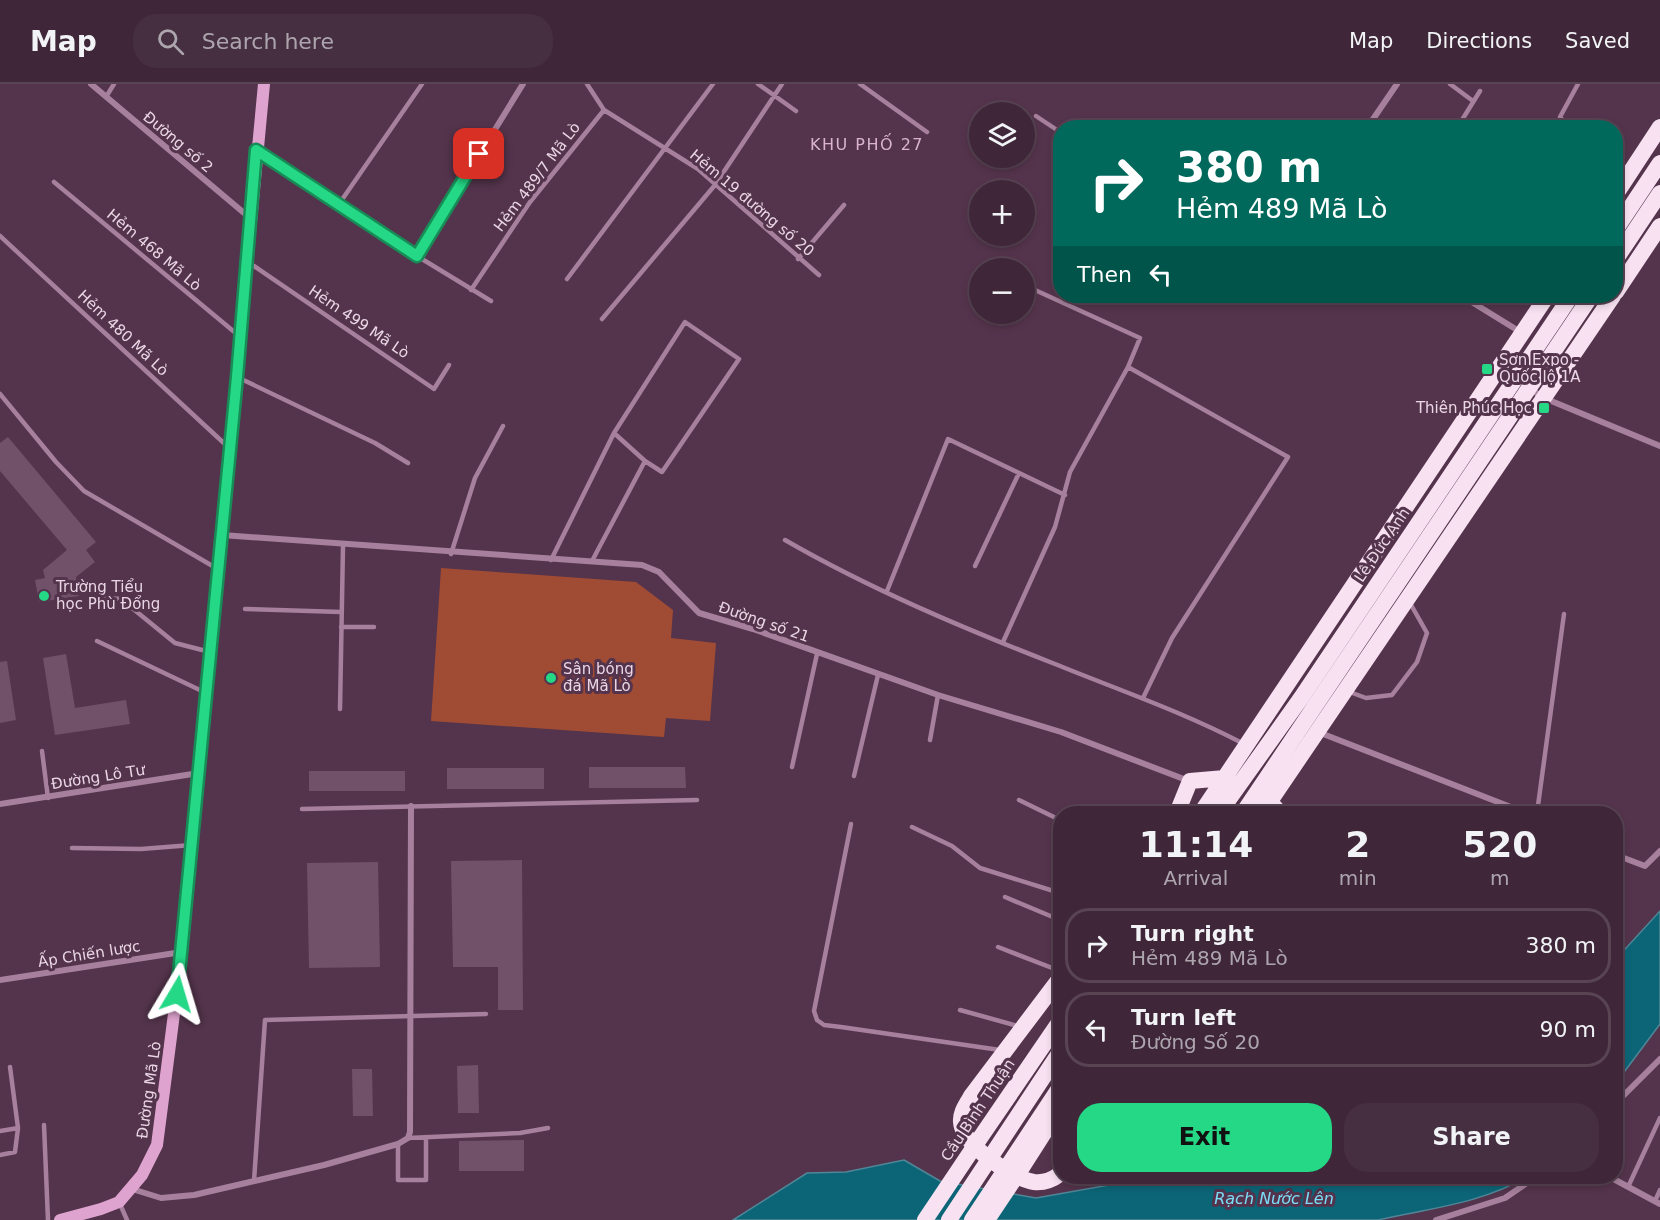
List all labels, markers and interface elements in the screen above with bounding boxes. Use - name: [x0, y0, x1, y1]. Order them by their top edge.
- search box: [133, 14, 553, 68]
- text: Map: [30, 25, 97, 58]
- icon: search: [154, 25, 187, 58]
- text: Search here: [202, 29, 334, 54]
- text: Map: [1349, 29, 1393, 53]
- text: Directions: [1426, 29, 1532, 53]
- text: Saved: [1565, 29, 1630, 53]
- map controls: [969, 102, 1035, 324]
- button: layers: [969, 102, 1035, 168]
- street label: Đường số 2: [139, 108, 217, 176]
- street label: Hẻm 489/7 Mã Lò: [490, 119, 584, 235]
- pin: [453, 128, 504, 179]
- district label: KHU PHỐ 27: [810, 133, 924, 154]
- icon: arrive: [462, 137, 495, 170]
- text: 380 m: [1176, 143, 1322, 192]
- icon: right: [1077, 144, 1155, 222]
- street label: Hẻm 19 đường số 20: [686, 146, 818, 260]
- button: +: [969, 180, 1035, 246]
- text: Hẻm 489 Mã Lò: [1176, 193, 1387, 224]
- street label: Hẻm 468 Mã Lò: [103, 205, 205, 295]
- button: −: [969, 258, 1035, 324]
- icon: left: [1144, 258, 1177, 291]
- text: Then: [1077, 262, 1132, 287]
- street label: Hẻm 499 Mã Lò: [305, 282, 413, 362]
- street label: Hẻm 480 Mã Lò: [74, 286, 172, 380]
- place label: Sơn Expo - Quốc lộ 1A: [1499, 351, 1581, 386]
- marker: Sơn Expo - Quốc lộ 1A: [1480, 362, 1494, 376]
- place label: Thiên Phúc Học: [1415, 399, 1532, 417]
- marker: Thiên Phúc Học: [1537, 401, 1551, 415]
- street label: Lê Đức Anh: [1351, 505, 1413, 585]
- place label: Trường Tiểu học Phù Đổng: [55, 578, 160, 613]
- marker: Trường Tiểu học Phù Đổng: [37, 589, 51, 603]
- street label: Đường số 21: [716, 598, 812, 646]
- place label: Sân bóng đá Mã Lò: [563, 660, 634, 695]
- marker: Sân bóng đá Mã Lò: [544, 671, 558, 685]
- street label: Đường Lô Tư: [50, 760, 148, 793]
- text: 11:14: [1139, 824, 1253, 865]
- text: 2: [1345, 824, 1370, 865]
- text: 520: [1462, 824, 1537, 865]
- text: Arrival: [1163, 866, 1228, 890]
- text: min: [1339, 866, 1377, 890]
- text: m: [1490, 866, 1510, 890]
- text: Turn right: [1131, 921, 1254, 946]
- icon: right: [1080, 929, 1113, 962]
- text: 380 m: [1526, 933, 1596, 958]
- street label: Ấp Chiến lược: [36, 934, 141, 971]
- text: Hẻm 489 Mã Lò: [1131, 946, 1288, 970]
- position arrow: [145, 962, 209, 1026]
- text: Turn left: [1131, 1005, 1236, 1030]
- icon: left: [1080, 1013, 1113, 1046]
- text: 90 m: [1540, 1017, 1596, 1042]
- text: Đường Số 20: [1131, 1030, 1260, 1054]
- street label: Đường Mã Lò: [133, 1040, 165, 1140]
- street label: Cầu Bình Thuận: [937, 1056, 1019, 1164]
- button: Exit: [1077, 1103, 1332, 1172]
- button: Share: [1344, 1103, 1599, 1172]
- water label: Rạch Nước Lên: [1214, 1189, 1334, 1208]

